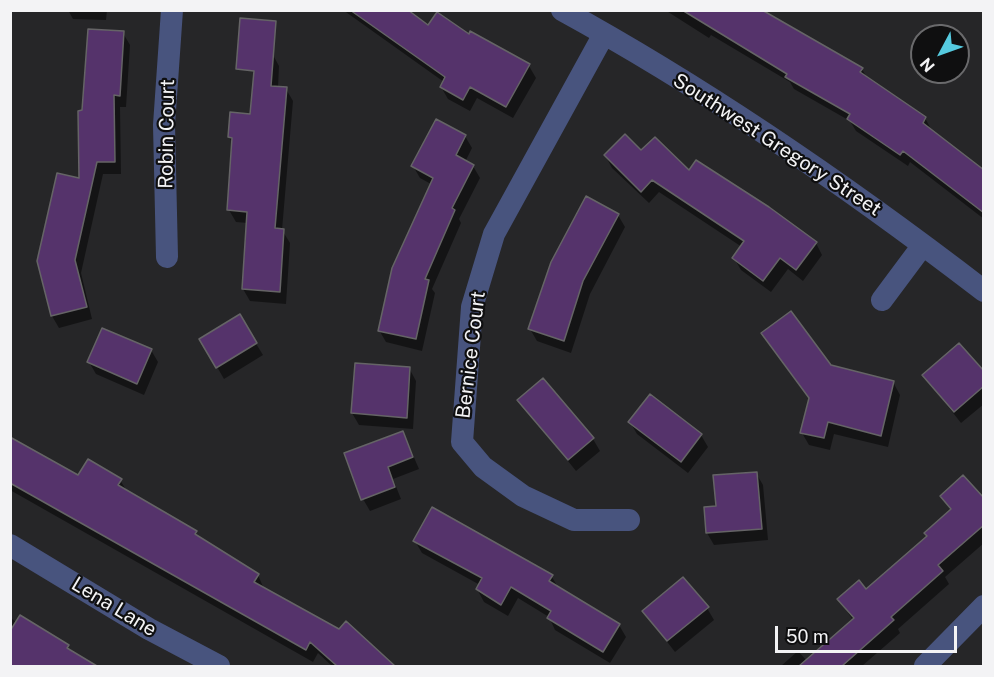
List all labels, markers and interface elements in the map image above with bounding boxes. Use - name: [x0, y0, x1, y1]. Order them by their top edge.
- north arrow: [910, 24, 970, 84]
- text: N: [916, 54, 939, 76]
- street label: Southwest Gregory Street: [668, 69, 886, 221]
- street label: Robin Court: [154, 79, 180, 189]
- street label: Bernice Court: [451, 290, 491, 420]
- street label: Lena Lane: [67, 572, 161, 642]
- scale bar: [778, 614, 960, 652]
- text: 50 m: [786, 626, 829, 647]

